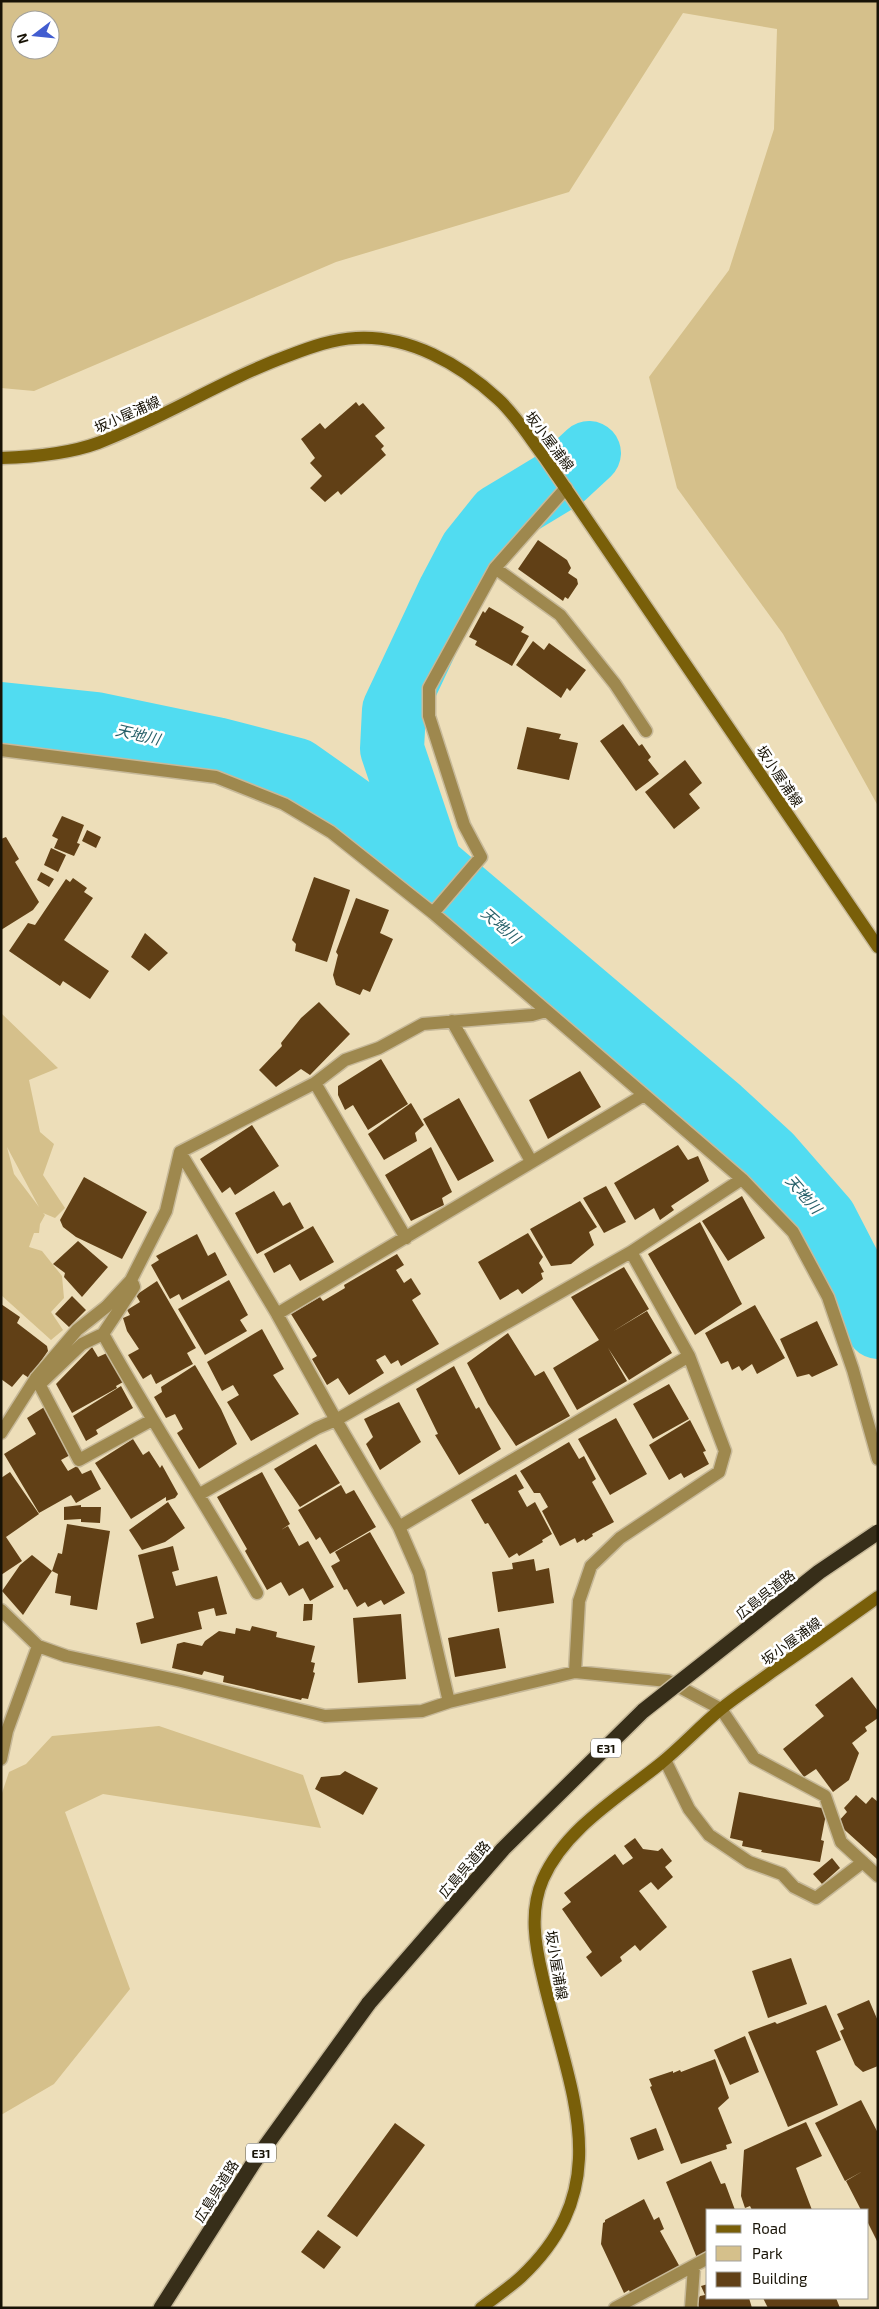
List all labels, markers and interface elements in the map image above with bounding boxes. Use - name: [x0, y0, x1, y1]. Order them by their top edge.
- north arrow: [10, 10, 60, 60]
- text: N: [12, 32, 32, 46]
- street label: 坂小屋浦線: [92, 392, 162, 436]
- street label: 坂小屋浦線: [522, 408, 578, 474]
- water label: 天地川: [114, 720, 164, 748]
- street label: 坂小屋浦線: [753, 742, 807, 810]
- water label: 天地川: [478, 903, 525, 948]
- water label: 天地川: [782, 1171, 827, 1218]
- street label: 広島呉道路: [732, 1566, 798, 1622]
- street label: 坂小屋浦線: [758, 1614, 824, 1668]
- road number: E31: [591, 1739, 621, 1758]
- street label: 広島呉道路: [435, 1837, 493, 1901]
- street label: 坂小屋浦線: [543, 1929, 571, 2001]
- road number: E31: [246, 2144, 276, 2162]
- street label: 広島呉道路: [190, 2157, 242, 2225]
- legend: [706, 2209, 869, 2299]
- text: Road: [752, 2219, 787, 2237]
- text: Park: [752, 2244, 783, 2262]
- text: Building: [752, 2269, 808, 2287]

